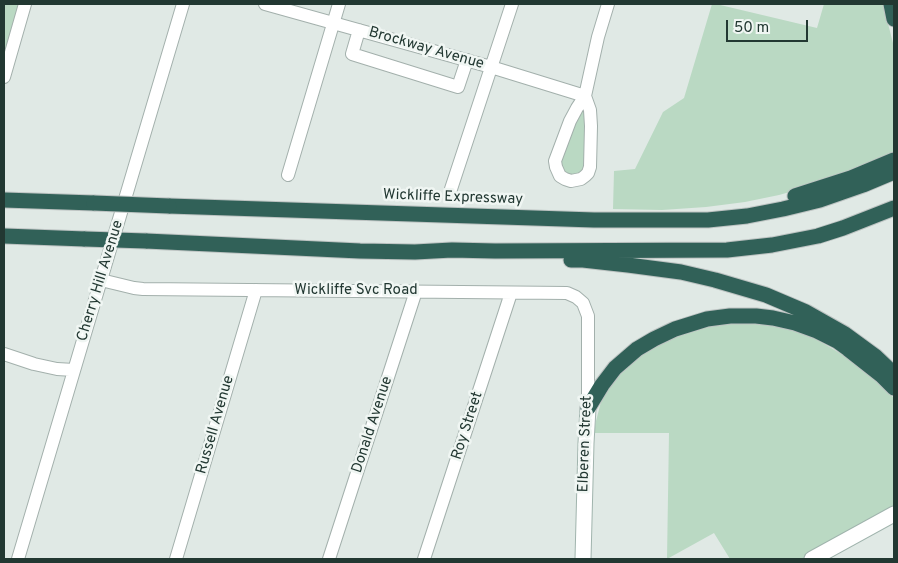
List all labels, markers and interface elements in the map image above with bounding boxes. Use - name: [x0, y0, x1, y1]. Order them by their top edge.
- scale bar: [728, 10, 810, 42]
- text: 50 m: [734, 19, 769, 38]
- street label: Brockway Avenue: [366, 24, 486, 74]
- street label: Wickliffe Expressway: [383, 187, 523, 209]
- street label: Cherry Hill Avenue: [74, 218, 128, 344]
- street label: Wickliffe Svc Road: [294, 282, 418, 300]
- street label: Russell Avenue: [193, 374, 239, 476]
- street label: Donald Avenue: [349, 374, 397, 476]
- street label: Roy Street: [449, 390, 487, 462]
- street label: Elberen Street: [575, 395, 597, 493]

